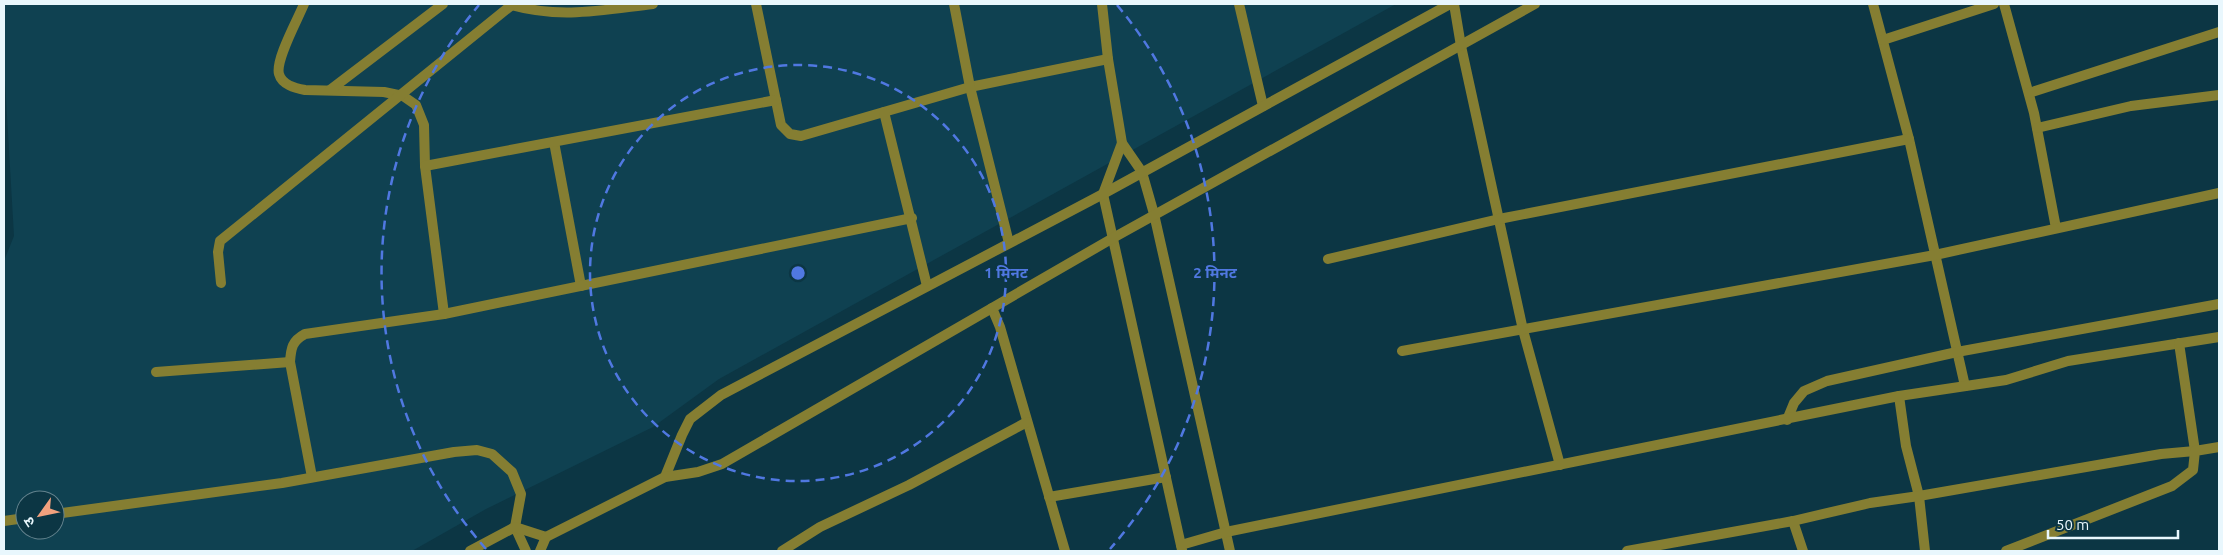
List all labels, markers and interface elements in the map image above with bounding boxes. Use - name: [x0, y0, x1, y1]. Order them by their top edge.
- centre of rings: [789, 264, 807, 282]
- text: 1 मिनट: [984, 264, 1029, 281]
- text: 2 मिनट: [1193, 264, 1238, 281]
- north arrow: [15, 490, 65, 540]
- scale bar: [2048, 508, 2178, 540]
- text: उ: [20, 514, 38, 530]
- text: 50 m: [2056, 516, 2089, 533]

